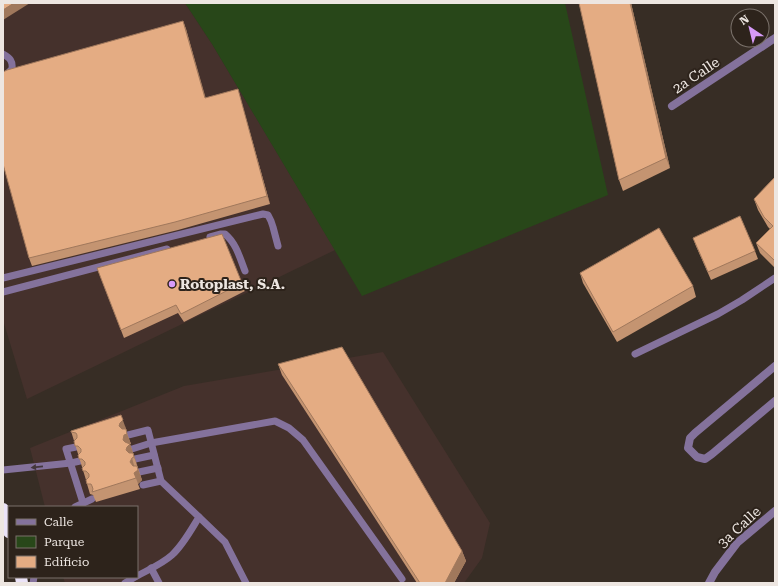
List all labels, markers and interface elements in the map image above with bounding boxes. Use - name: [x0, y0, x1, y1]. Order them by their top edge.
- north arrow: [730, 8, 770, 48]
- text: N: [737, 12, 752, 28]
- street label: 2a Calle: [670, 53, 723, 96]
- place label: Rotoplast, S.A.: [180, 276, 285, 292]
- marker: Rotoplast, S.A.: [167, 279, 177, 289]
- one-way arrow: [31, 463, 43, 470]
- street label: 3a Calle: [714, 503, 764, 551]
- legend: [8, 506, 138, 578]
- text: Calle: [44, 515, 74, 529]
- text: Parque: [44, 535, 85, 549]
- text: Edificio: [44, 555, 89, 569]

